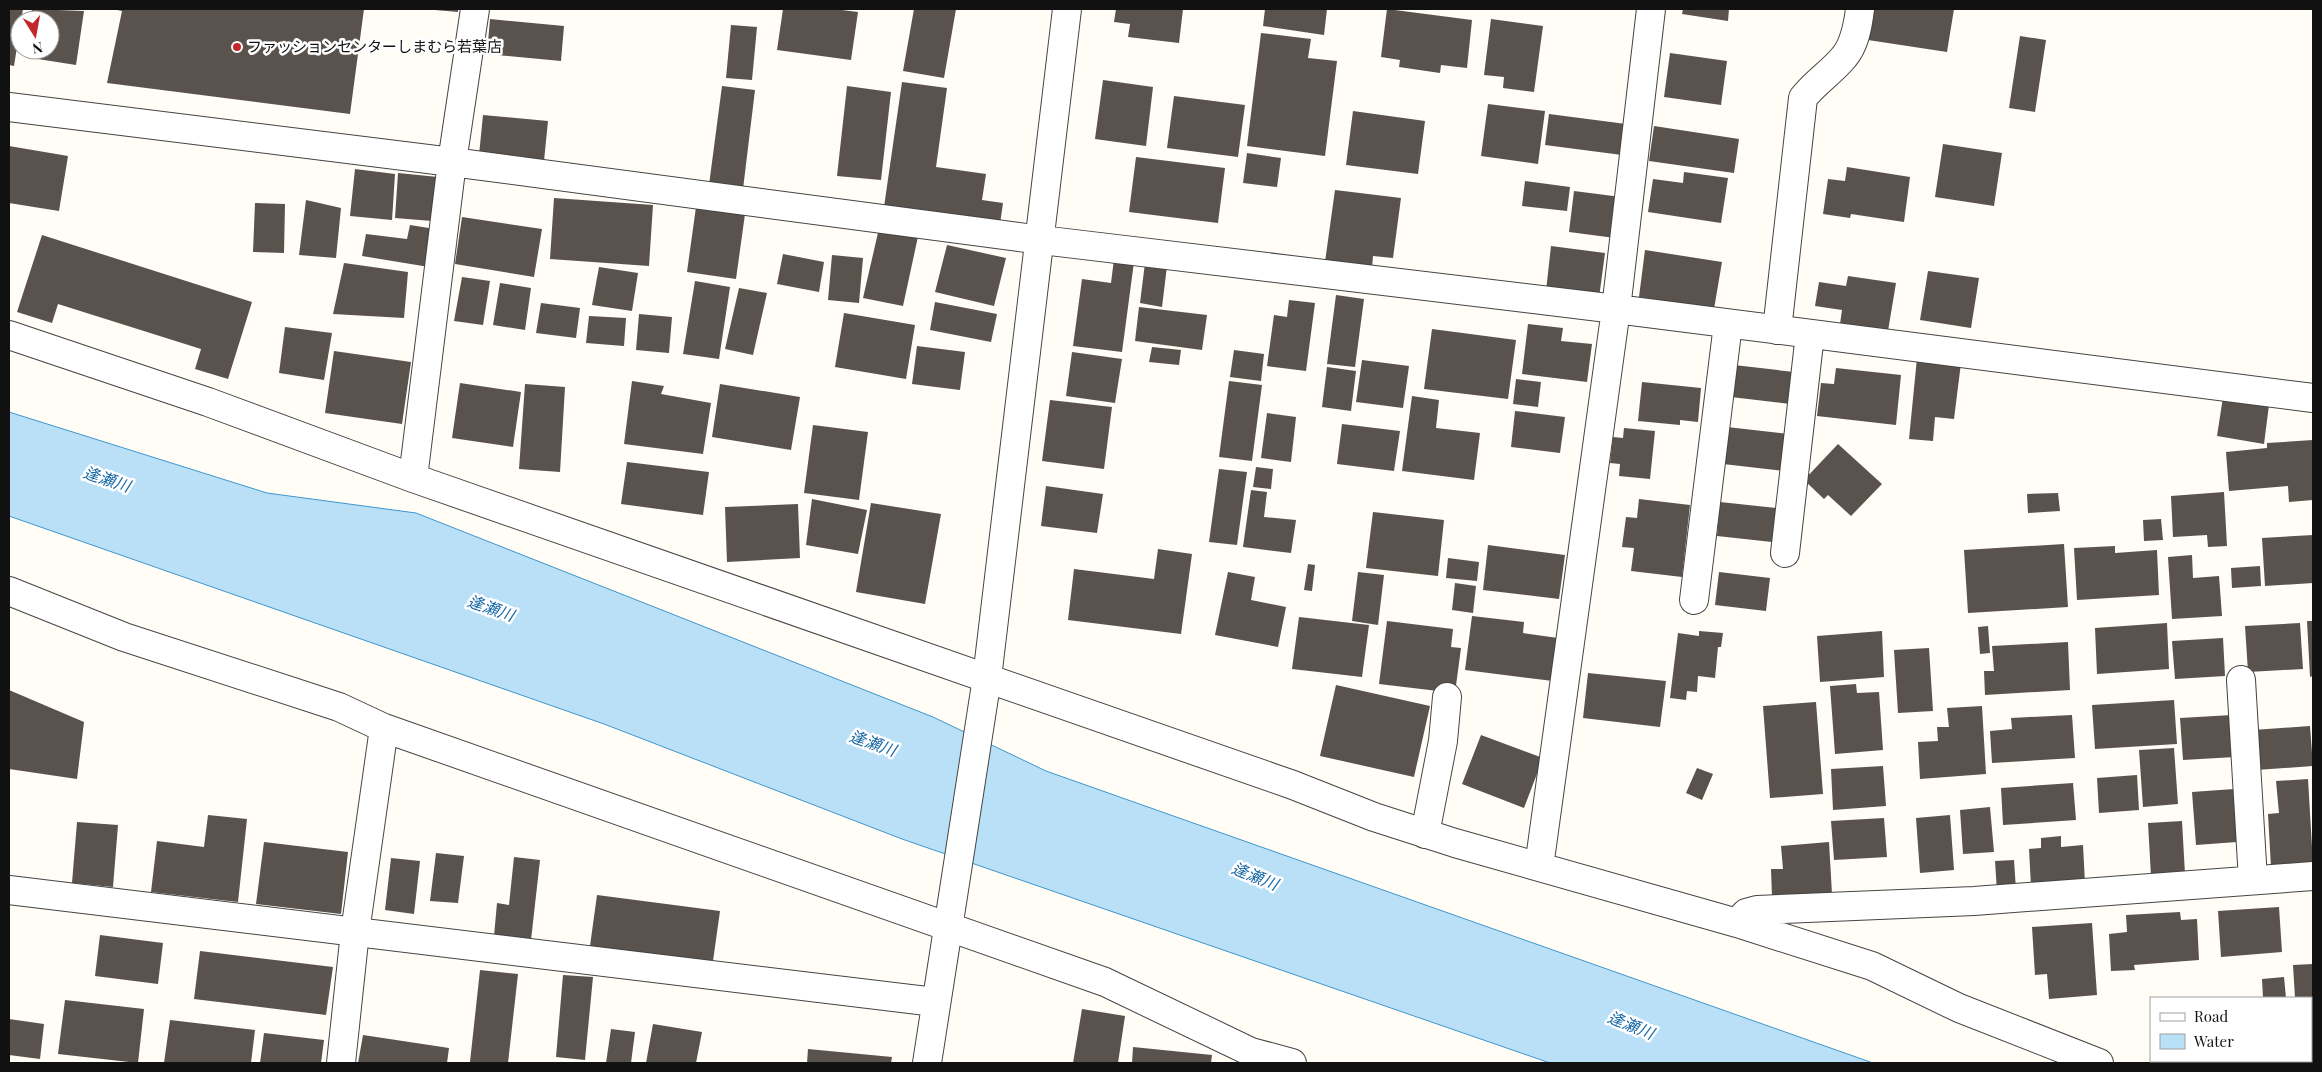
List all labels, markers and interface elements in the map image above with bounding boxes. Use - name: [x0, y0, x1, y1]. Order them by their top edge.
- north arrow: [10, 10, 60, 60]
- place label: ファッションセンターしまむら若葉店: [247, 36, 502, 56]
- text: N: [31, 38, 44, 59]
- marker: ファッションセンターしまむら若葉店: [231, 41, 243, 53]
- water label: 逢瀬川: [81, 461, 135, 497]
- water label: 逢瀬川: [465, 590, 519, 626]
- water label: 逢瀬川: [847, 725, 901, 761]
- water label: 逢瀬川: [1229, 857, 1283, 895]
- legend: [2150, 997, 2312, 1062]
- water label: 逢瀬川: [1605, 1006, 1659, 1044]
- text: Road: [2194, 1006, 2228, 1026]
- text: Water: [2193, 1031, 2234, 1051]

